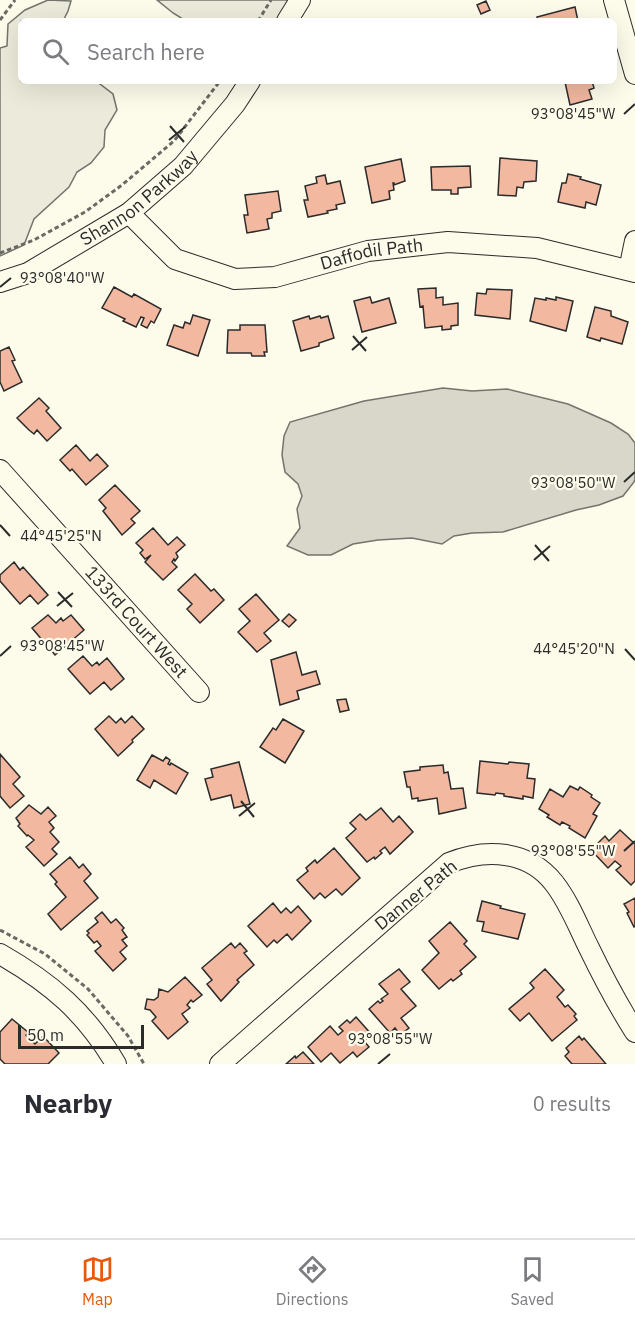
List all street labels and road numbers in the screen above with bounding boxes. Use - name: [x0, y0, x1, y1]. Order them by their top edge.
- street label: Shannon Parkway: [76, 145, 203, 250]
- street label: Daffodil Path: [317, 233, 424, 275]
- street label: 133rd Court West: [80, 561, 193, 683]
- street label: Danner Path: [370, 854, 462, 935]

